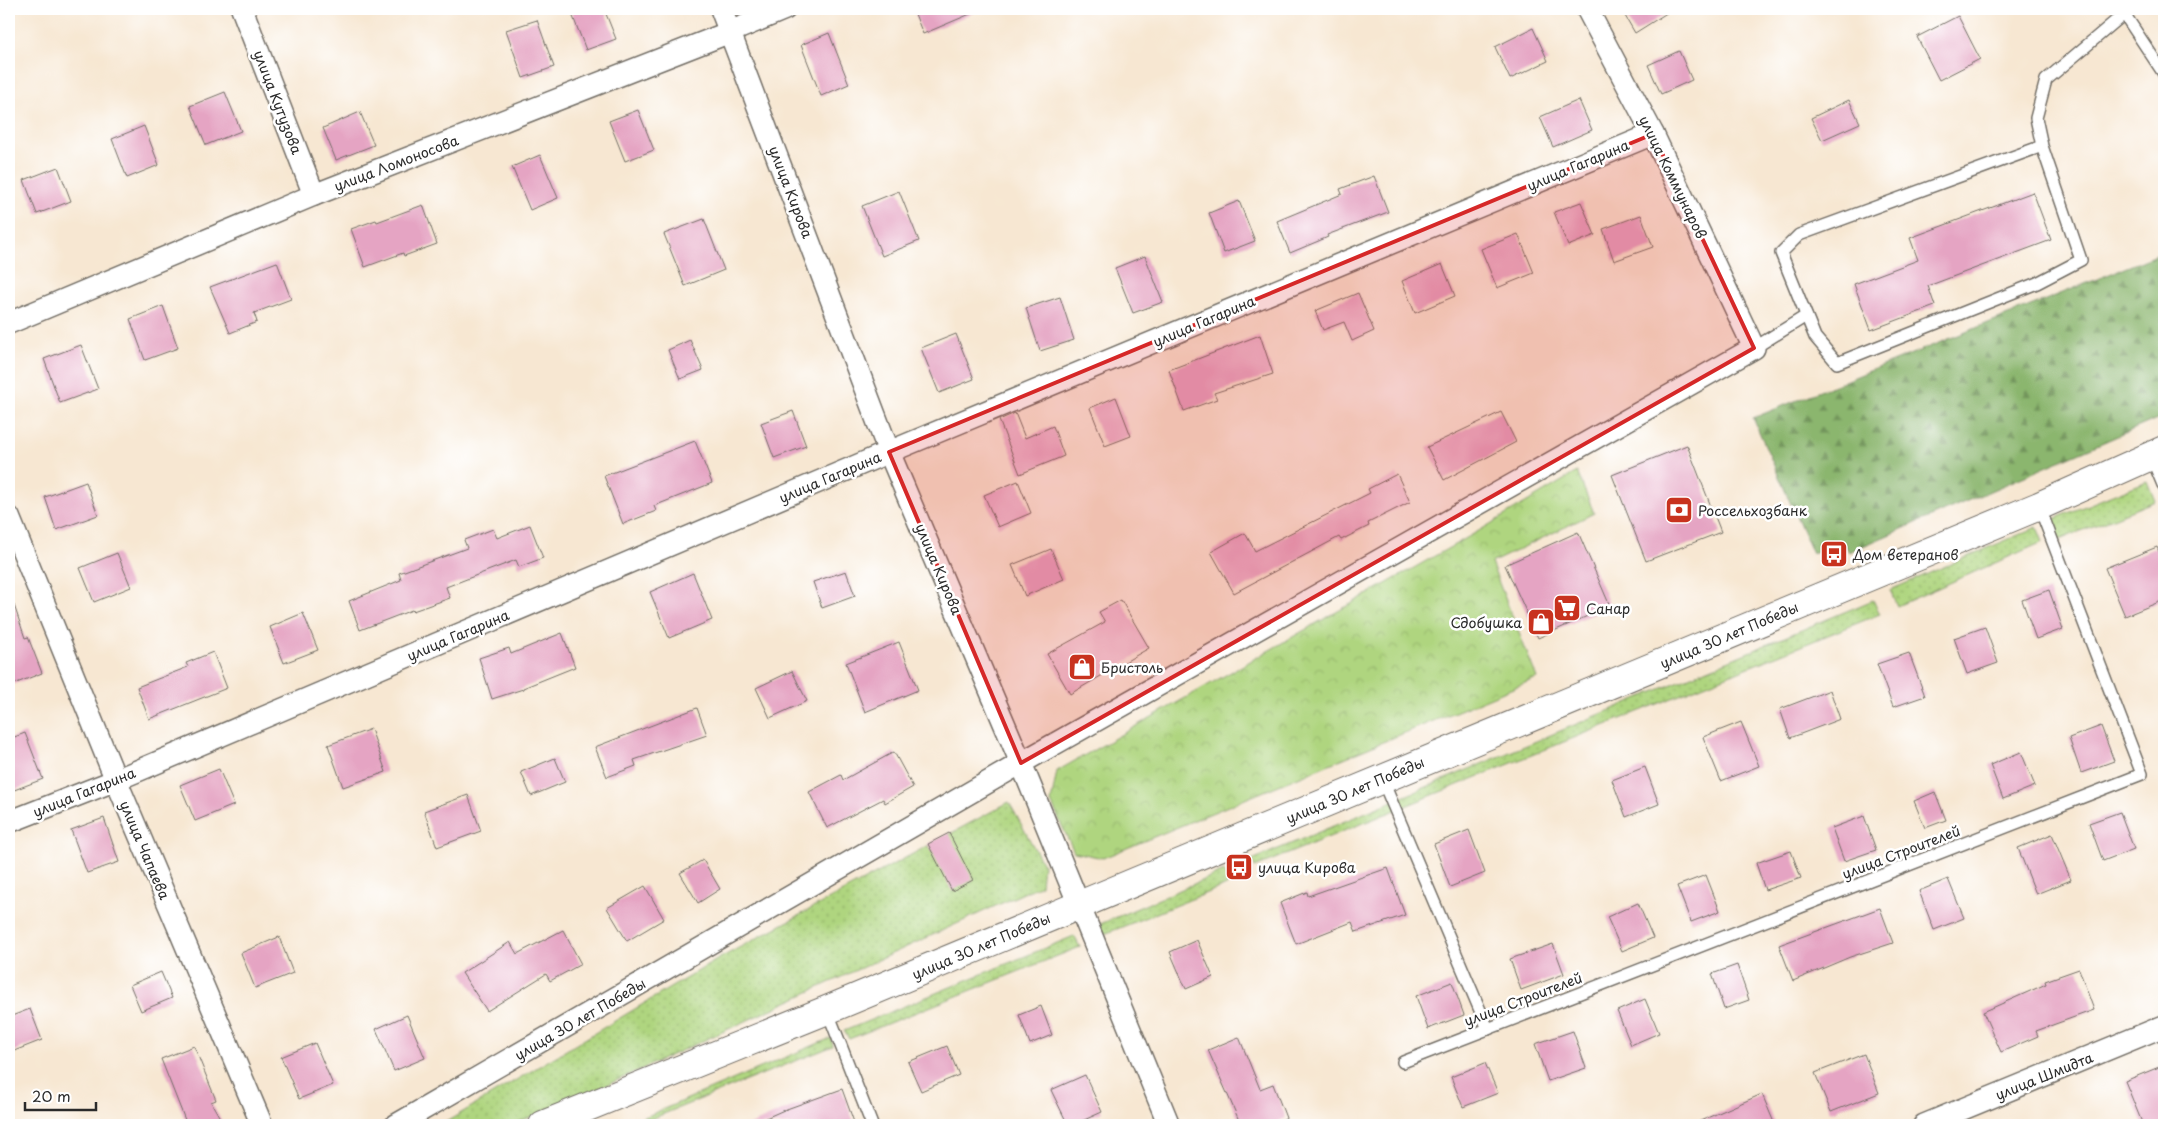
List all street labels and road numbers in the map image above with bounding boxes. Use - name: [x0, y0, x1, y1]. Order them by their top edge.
- street label: улица Кутузова: [248, 47, 308, 157]
- street label: улица Коммунаров: [1634, 112, 1712, 242]
- street label: улица Ломоносова: [331, 129, 462, 196]
- street label: улица Гагарина: [1524, 134, 1633, 196]
- street label: улица Кирова: [764, 143, 818, 242]
- street label: улица Гагарина: [1150, 290, 1259, 352]
- street label: улица Гагарина: [776, 446, 885, 508]
- street label: улица Кирова: [910, 520, 968, 618]
- street label: улица 30 лет Победы: [1656, 596, 1802, 674]
- street label: улица Гагарина: [404, 604, 513, 666]
- street label: улица 30 лет Победы: [1282, 751, 1428, 829]
- street label: улица Гагарина: [29, 762, 139, 822]
- street label: улица Чапаева: [115, 797, 175, 903]
- street label: улица Строителей: [1839, 820, 1963, 884]
- street label: улица 30 лет Победы: [908, 907, 1054, 985]
- street label: улица Строителей: [1461, 967, 1585, 1031]
- street label: улица 30 лет Победы: [510, 973, 650, 1065]
- street label: улица Шмидта: [1992, 1047, 2096, 1105]

